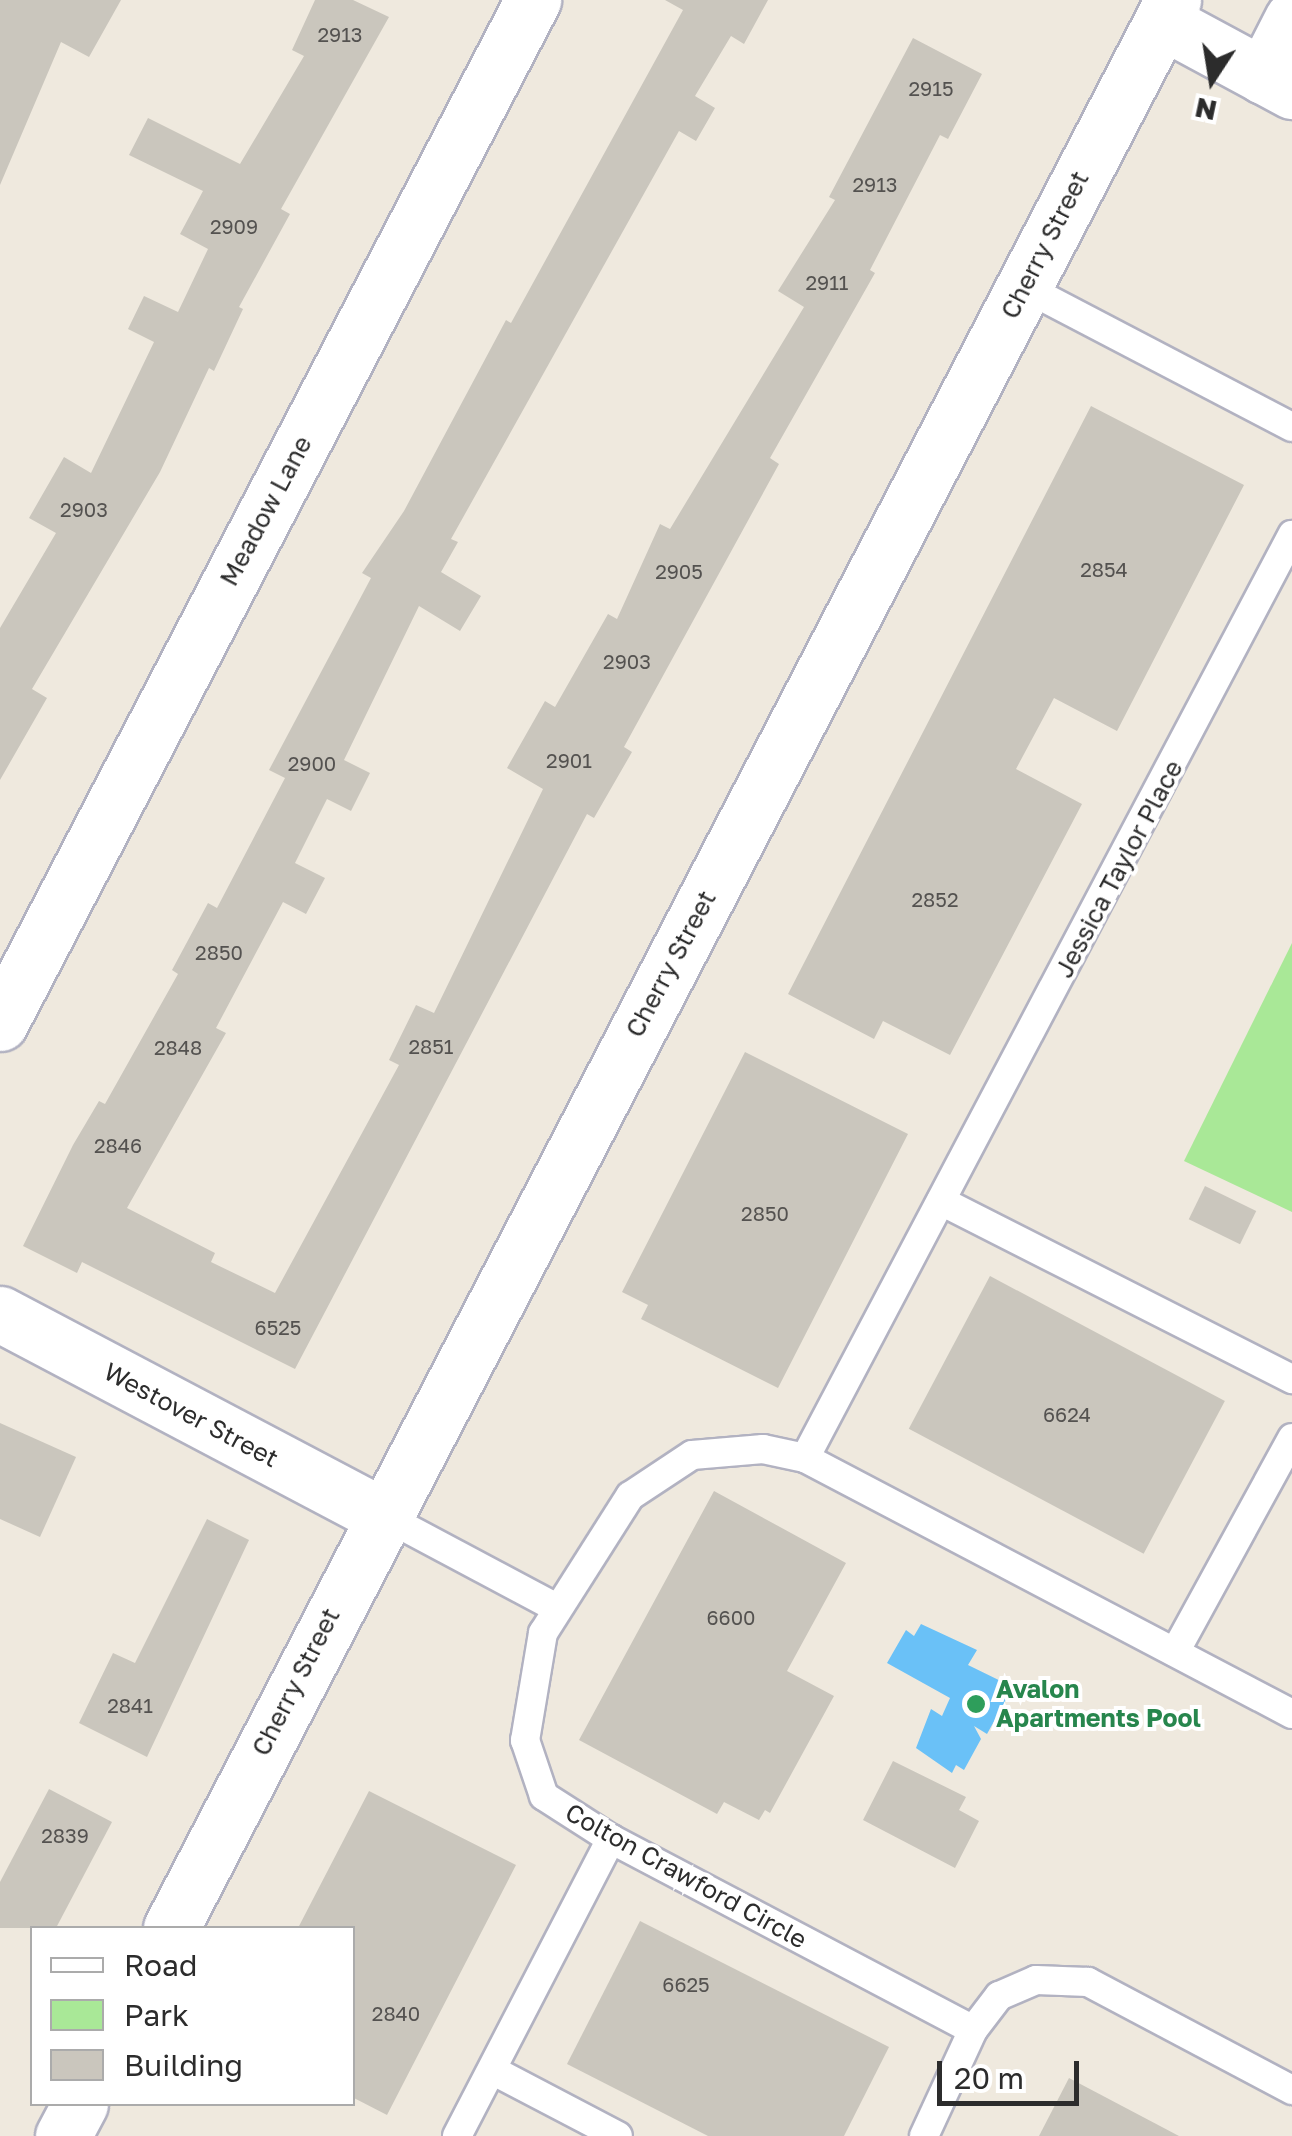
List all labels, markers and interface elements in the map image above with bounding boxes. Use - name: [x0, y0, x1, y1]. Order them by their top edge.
- house number: 2913: [317, 22, 363, 46]
- north arrow: [1162, 30, 1262, 130]
- house number: 2915: [909, 76, 953, 100]
- text: N: [1192, 91, 1219, 128]
- street label: Cherry Street: [995, 166, 1095, 324]
- house number: 2913: [852, 172, 898, 196]
- house number: 2909: [210, 214, 258, 238]
- house number: 2911: [805, 270, 849, 294]
- street label: Meadow Lane: [214, 431, 318, 591]
- house number: 2903: [60, 497, 108, 521]
- house number: 2854: [1080, 557, 1128, 581]
- house number: 2905: [655, 559, 703, 583]
- house number: 2903: [603, 649, 651, 673]
- house number: 2901: [546, 748, 592, 772]
- house number: 2900: [288, 751, 336, 775]
- street label: Jessica Taylor Place: [1049, 755, 1189, 983]
- street label: Cherry Street: [620, 886, 722, 1042]
- house number: 2852: [912, 887, 958, 911]
- house number: 2850: [195, 940, 243, 964]
- house number: 2851: [408, 1034, 454, 1058]
- house number: 2848: [154, 1035, 202, 1059]
- house number: 2846: [94, 1133, 142, 1157]
- house number: 2850: [741, 1201, 789, 1225]
- house number: 6525: [255, 1315, 301, 1339]
- street label: Westover Street: [99, 1356, 283, 1474]
- house number: 6624: [1043, 1402, 1091, 1426]
- street label: Cherry Street: [246, 1603, 346, 1761]
- house number: 6600: [707, 1605, 755, 1629]
- place label: Avalon Apartments Pool: [996, 1675, 1201, 1734]
- house number: 2841: [107, 1693, 153, 1717]
- marker: Avalon Apartments Pool: [965, 1693, 987, 1715]
- street label: Colton Crawford Circle: [560, 1797, 812, 1955]
- house number: 2839: [41, 1823, 89, 1847]
- legend: [30, 1926, 355, 2106]
- text: Road: [124, 1947, 198, 1983]
- house number: 6625: [662, 1972, 710, 1996]
- text: Park: [124, 1997, 189, 2033]
- house number: 2840: [372, 2001, 420, 2025]
- scale bar: [942, 2041, 1084, 2103]
- text: Building: [124, 2047, 243, 2083]
- text: 20 m: [954, 2060, 1024, 2096]

